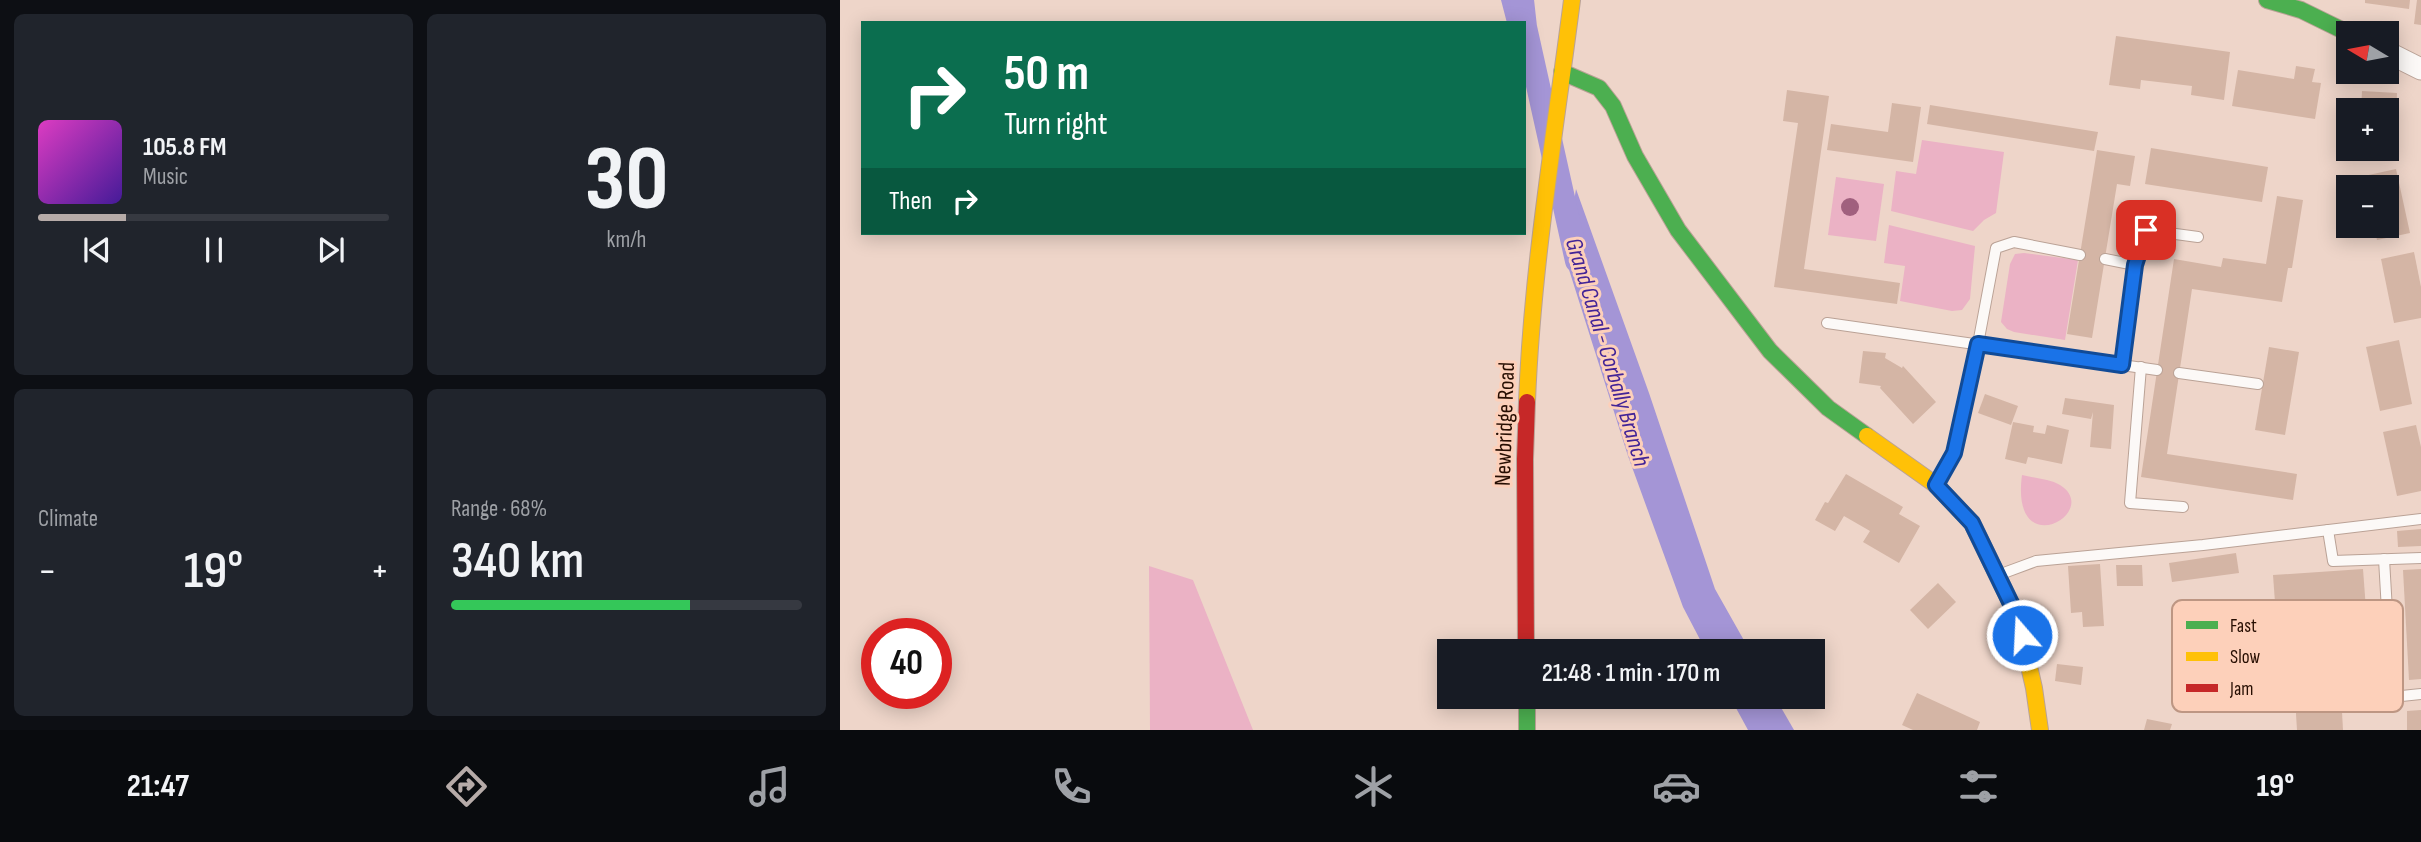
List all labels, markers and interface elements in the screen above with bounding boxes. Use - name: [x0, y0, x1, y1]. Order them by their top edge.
- north arrow: [2336, 21, 2399, 84]
- map controls: [2336, 21, 2399, 238]
- text: 50 m: [1004, 45, 1089, 104]
- icon: right: [889, 49, 980, 140]
- button: +: [2336, 98, 2399, 161]
- text: Turn right: [1004, 105, 1108, 144]
- text: 30: [584, 126, 669, 235]
- text: 105.8 FM: [143, 132, 226, 163]
- text: Music: [143, 163, 188, 191]
- button: −: [2336, 175, 2399, 238]
- icon: right: [946, 182, 984, 220]
- text: Then: [889, 186, 932, 217]
- pin: [2116, 200, 2176, 260]
- icon: arrive: [2127, 211, 2165, 249]
- text: km/h: [607, 226, 646, 254]
- icon: previous: [78, 231, 116, 269]
- icon: pause: [195, 231, 233, 269]
- icon: next: [312, 231, 350, 269]
- water label: Grand Canal - Corbally Branch: [1559, 234, 1656, 470]
- street label: Newbridge Road: [1489, 362, 1521, 487]
- text: Range · 68%: [451, 495, 547, 523]
- text: Climate: [38, 505, 98, 533]
- text: 340 km: [451, 530, 584, 593]
- text: 19°: [184, 540, 243, 603]
- text: −: [38, 549, 57, 594]
- text: +: [370, 549, 389, 594]
- position arrow: [1985, 598, 2059, 672]
- legend: [2172, 600, 2403, 712]
- text: Fast: [2230, 615, 2257, 638]
- speed limit sign: 40: [861, 618, 952, 709]
- text: Slow: [2230, 646, 2260, 669]
- text: 21:48 · 1 min · 170 m: [1542, 658, 1720, 689]
- text: Jam: [2229, 678, 2253, 701]
- icon: directions: [442, 762, 491, 811]
- icon: music: [745, 762, 794, 811]
- icon: phone: [1047, 762, 1096, 811]
- icon: climate: [1349, 762, 1398, 811]
- icon: car: [1652, 762, 1701, 811]
- icon: filters: [1954, 762, 2003, 811]
- text: 21:47: [127, 767, 189, 806]
- text: 19°: [2256, 767, 2294, 806]

